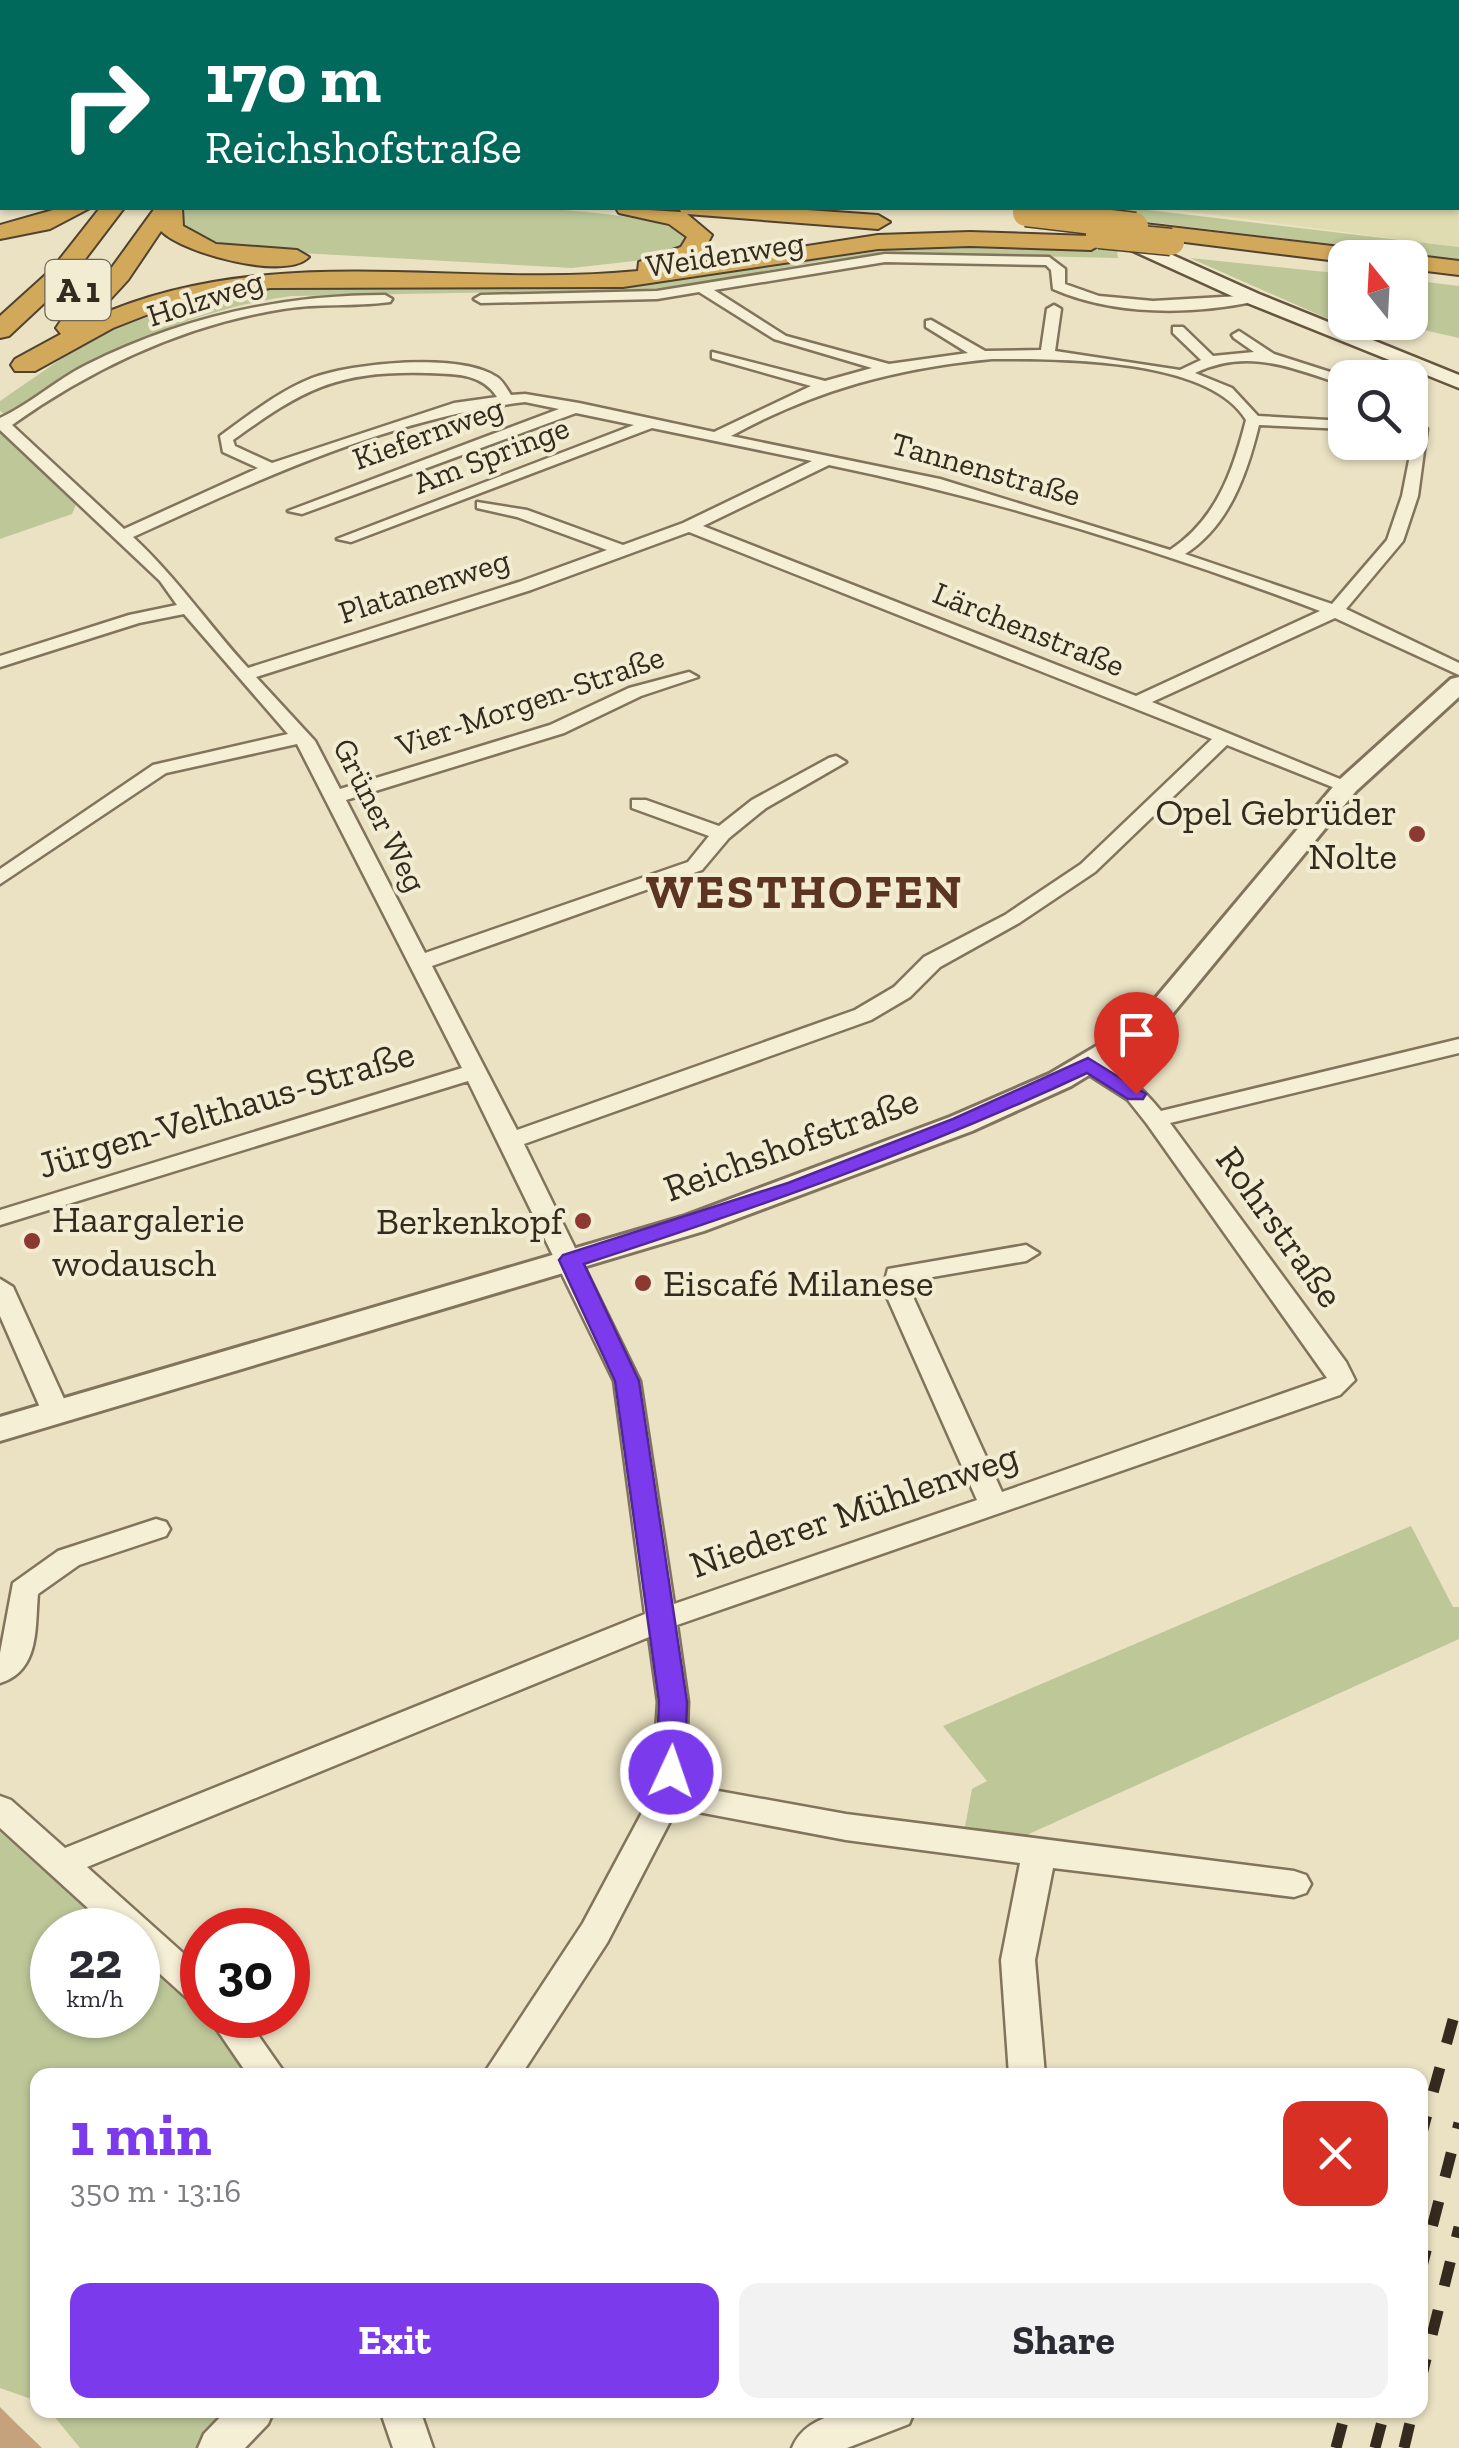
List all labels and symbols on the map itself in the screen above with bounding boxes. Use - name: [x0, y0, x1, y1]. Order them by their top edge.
- street label: Weidenweg: [643, 223, 807, 285]
- north arrow: [1328, 240, 1428, 340]
- road number: A 1: [46, 260, 110, 320]
- street label: Holzweg: [142, 261, 268, 335]
- street label: Kiefernweg: [348, 388, 508, 478]
- street label: Am Springe: [408, 408, 574, 502]
- street label: Tannenstraße: [887, 424, 1085, 514]
- street label: Platanenweg: [334, 541, 514, 631]
- street label: Lärchenstraße: [928, 573, 1130, 685]
- street label: Vier-Morgen-Straße: [390, 637, 669, 765]
- street label: Grüner Weg: [325, 732, 435, 898]
- place label: Opel Gebrüder Nolte: [1155, 789, 1397, 879]
- marker: Opel Gebrüder Nolte: [1406, 823, 1428, 845]
- district label: WESTHOFEN: [646, 863, 964, 920]
- pin: [1094, 992, 1179, 1095]
- street label: Jürgen-Velthaus-Straße: [32, 1030, 420, 1188]
- street label: Reichshofstraße: [657, 1077, 925, 1211]
- street label: Rohrstraße: [1206, 1138, 1354, 1316]
- place label: Haargalerie wodausch: [52, 1196, 245, 1286]
- place label: Berkenkopf: [376, 1198, 566, 1244]
- marker: Berkenkopf: [572, 1210, 594, 1232]
- marker: Haargalerie wodausch: [21, 1230, 43, 1252]
- place label: Eiscafé Milanese: [663, 1260, 934, 1306]
- marker: Eiscafé Milanese: [632, 1272, 654, 1294]
- street label: Niederer Mühlenweg: [684, 1432, 1024, 1588]
- position arrow: [619, 1720, 723, 1824]
- speed limit sign: 30: [180, 1908, 310, 2038]

